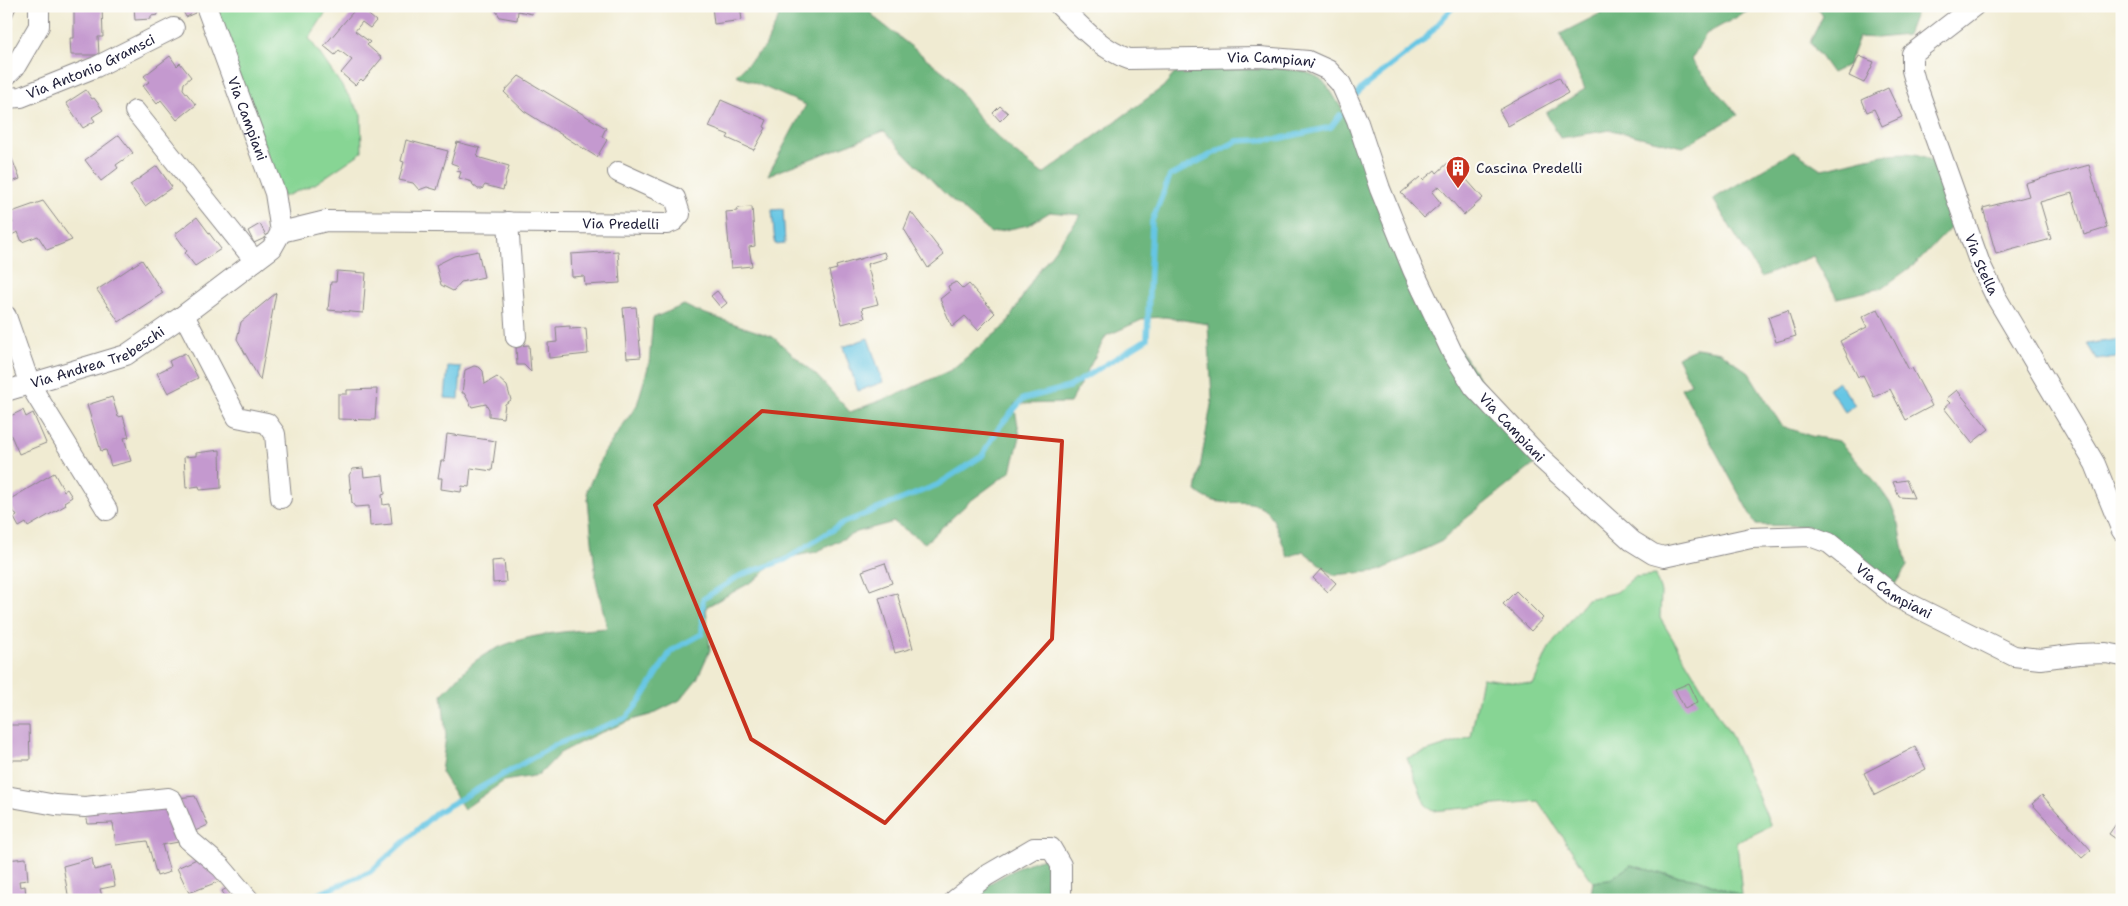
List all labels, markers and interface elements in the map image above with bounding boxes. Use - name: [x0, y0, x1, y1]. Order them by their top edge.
- street label: Via Antonio Gramsci: [24, 30, 158, 103]
- street label: Via Campiani: [1227, 48, 1318, 72]
- street label: Via Campiani: [224, 74, 271, 163]
- building icon: Cascina Predelli: [1445, 155, 1471, 189]
- place label: Cascina Predelli: [1476, 159, 1583, 177]
- street label: Via Predelli: [582, 214, 659, 233]
- street label: Via Stella: [1961, 231, 2003, 298]
- street label: Via Andrea Trebeschi: [28, 322, 168, 392]
- street label: Via Campiani: [1475, 389, 1549, 466]
- street label: Via Campiani: [1852, 559, 1935, 623]

